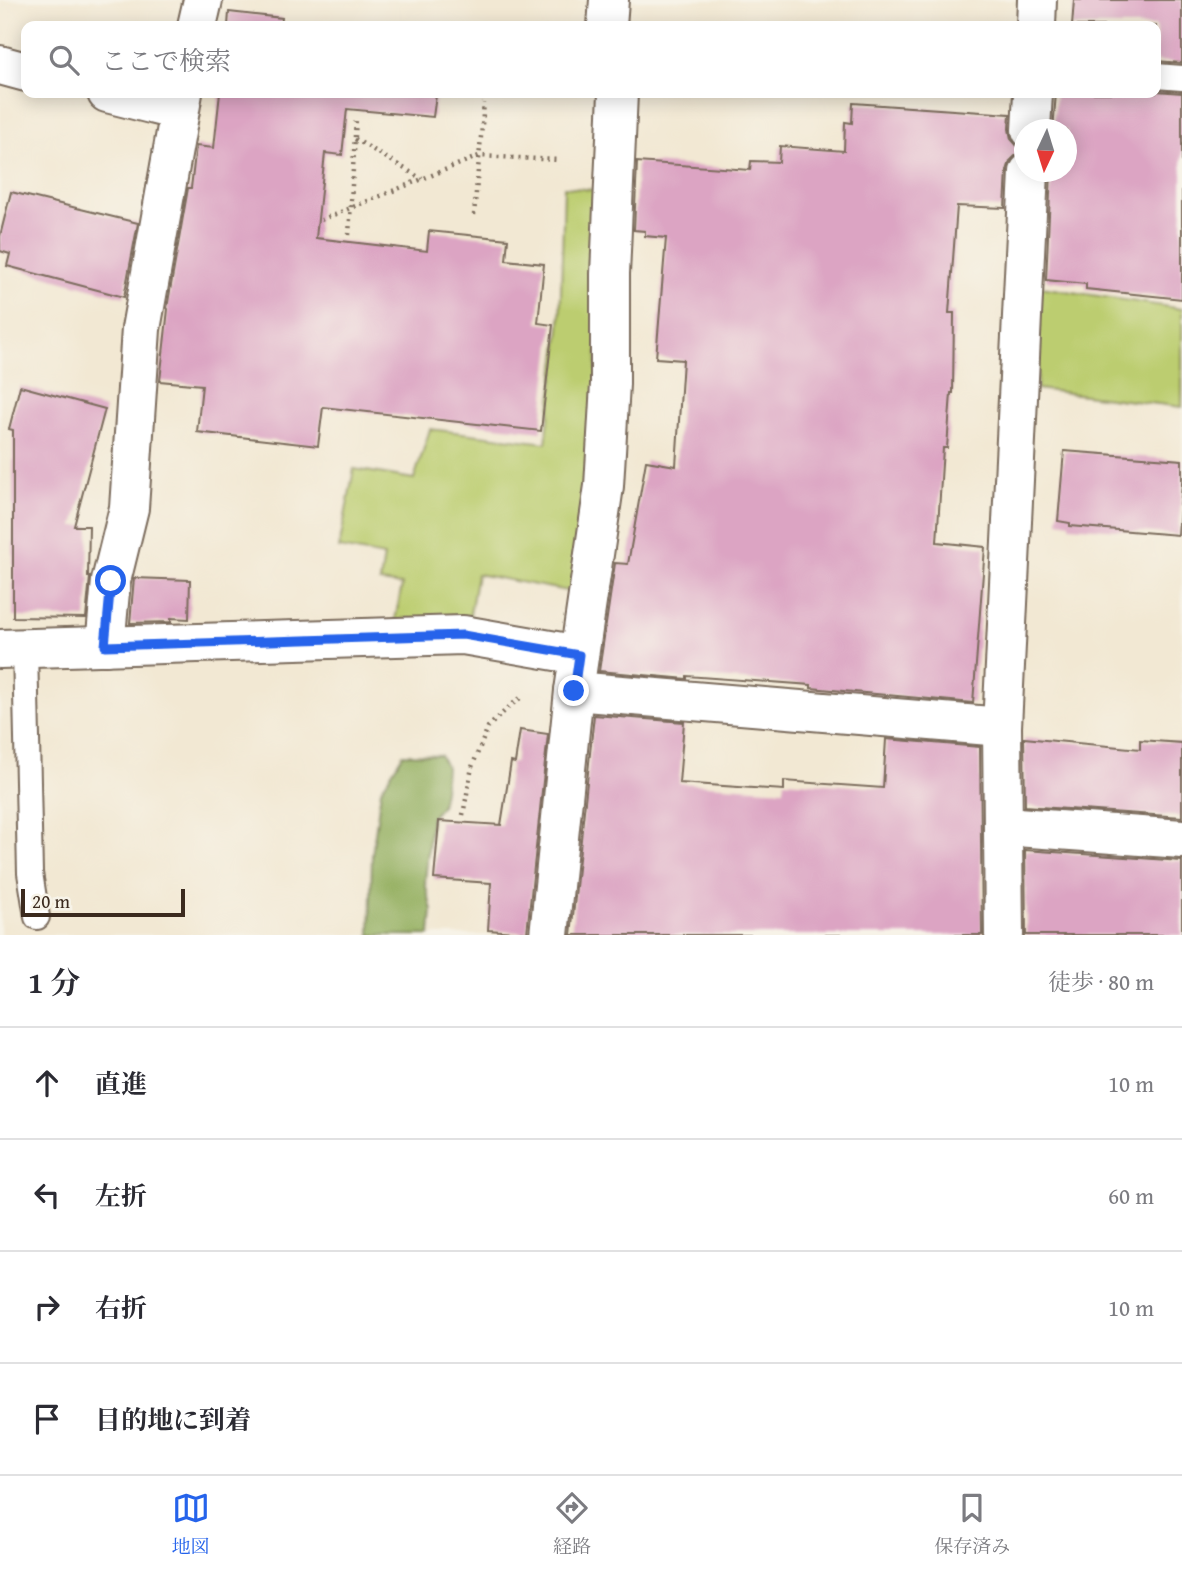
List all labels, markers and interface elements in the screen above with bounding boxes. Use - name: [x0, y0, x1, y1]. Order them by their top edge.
- search box: [21, 21, 1161, 98]
- icon: search: [45, 41, 83, 79]
- text: ここで検索: [101, 41, 231, 80]
- north arrow: [1014, 119, 1077, 182]
- route start: [95, 565, 126, 596]
- route end: [558, 675, 589, 706]
- scale bar: [21, 886, 186, 918]
- text: 20 m: [32, 887, 70, 915]
- text: 1 分: [28, 960, 80, 1004]
- text: 徒歩 · 80 m: [1048, 965, 1154, 998]
- icon: ahead: [28, 1064, 66, 1102]
- text: 直進: [95, 1064, 147, 1103]
- text: 10 m: [1108, 1067, 1154, 1100]
- icon: left: [28, 1176, 66, 1214]
- text: 左折: [95, 1176, 147, 1215]
- text: 60 m: [1108, 1179, 1154, 1212]
- icon: right: [28, 1288, 66, 1326]
- text: 右折: [95, 1288, 147, 1327]
- text: 10 m: [1108, 1291, 1154, 1324]
- icon: arrive: [28, 1400, 66, 1438]
- text: 目的地に到着: [95, 1400, 251, 1439]
- tab: 地図: [172, 1489, 210, 1560]
- tab: 経路: [553, 1489, 591, 1560]
- tab: 保存済み: [934, 1489, 1010, 1560]

